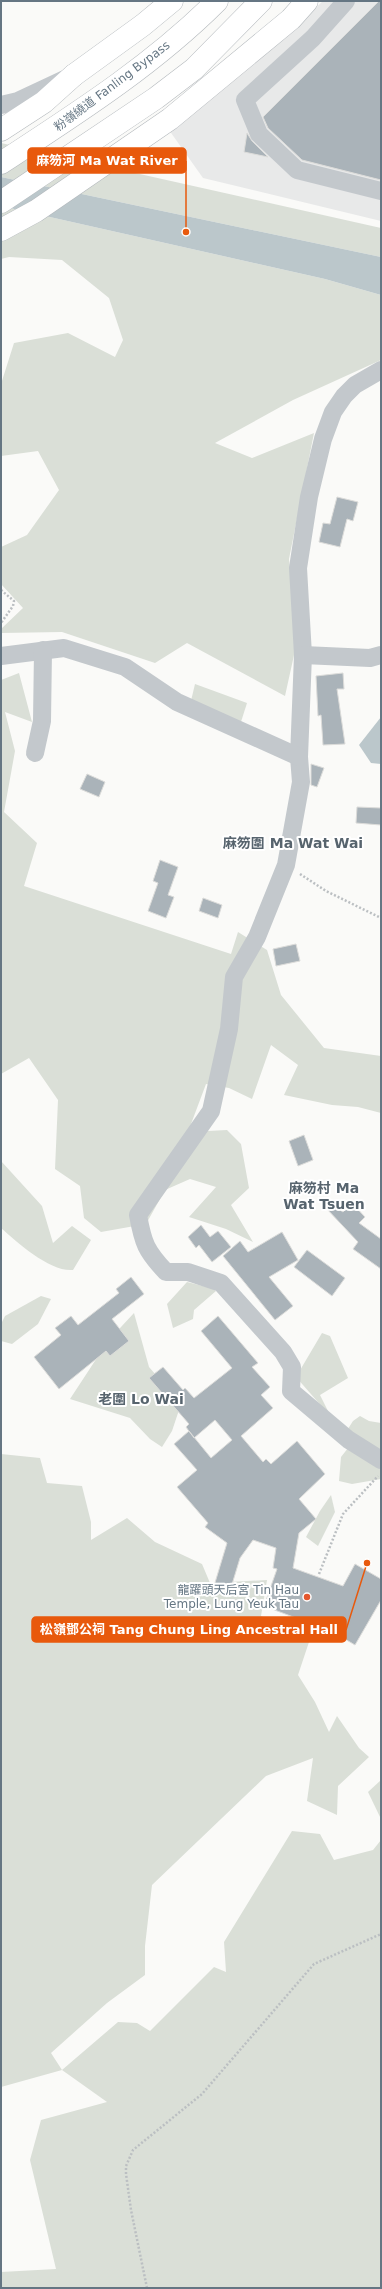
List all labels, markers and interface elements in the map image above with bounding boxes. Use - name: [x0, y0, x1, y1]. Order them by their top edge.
- street label: 粉嶺繞道 Fanling Bypass: [51, 38, 173, 134]
- callout: 麻笏河 Ma Wat River: [28, 148, 186, 173]
- text: 麻笏河 Ma Wat River: [36, 153, 178, 168]
- district label: 麻笏圍 Ma Wat Wai: [223, 835, 363, 851]
- district label: 麻笏村 Ma Wat Tsuen: [283, 1180, 365, 1212]
- district label: 老圍 Lo Wai: [98, 1391, 184, 1407]
- place label: 龍躍頭天后宮 Tin Hau Temple, Lung Yeuk Tau: [163, 1583, 299, 1611]
- marker: 龍躍頭天后宮 Tin Hau Temple, Lung Yeuk Tau: [302, 1592, 312, 1602]
- callout: 松嶺鄧公祠 Tang Chung Ling Ancestral Hall: [32, 1617, 346, 1642]
- text: 松嶺鄧公祠 Tang Chung Ling Ancestral Hall: [40, 1622, 338, 1637]

